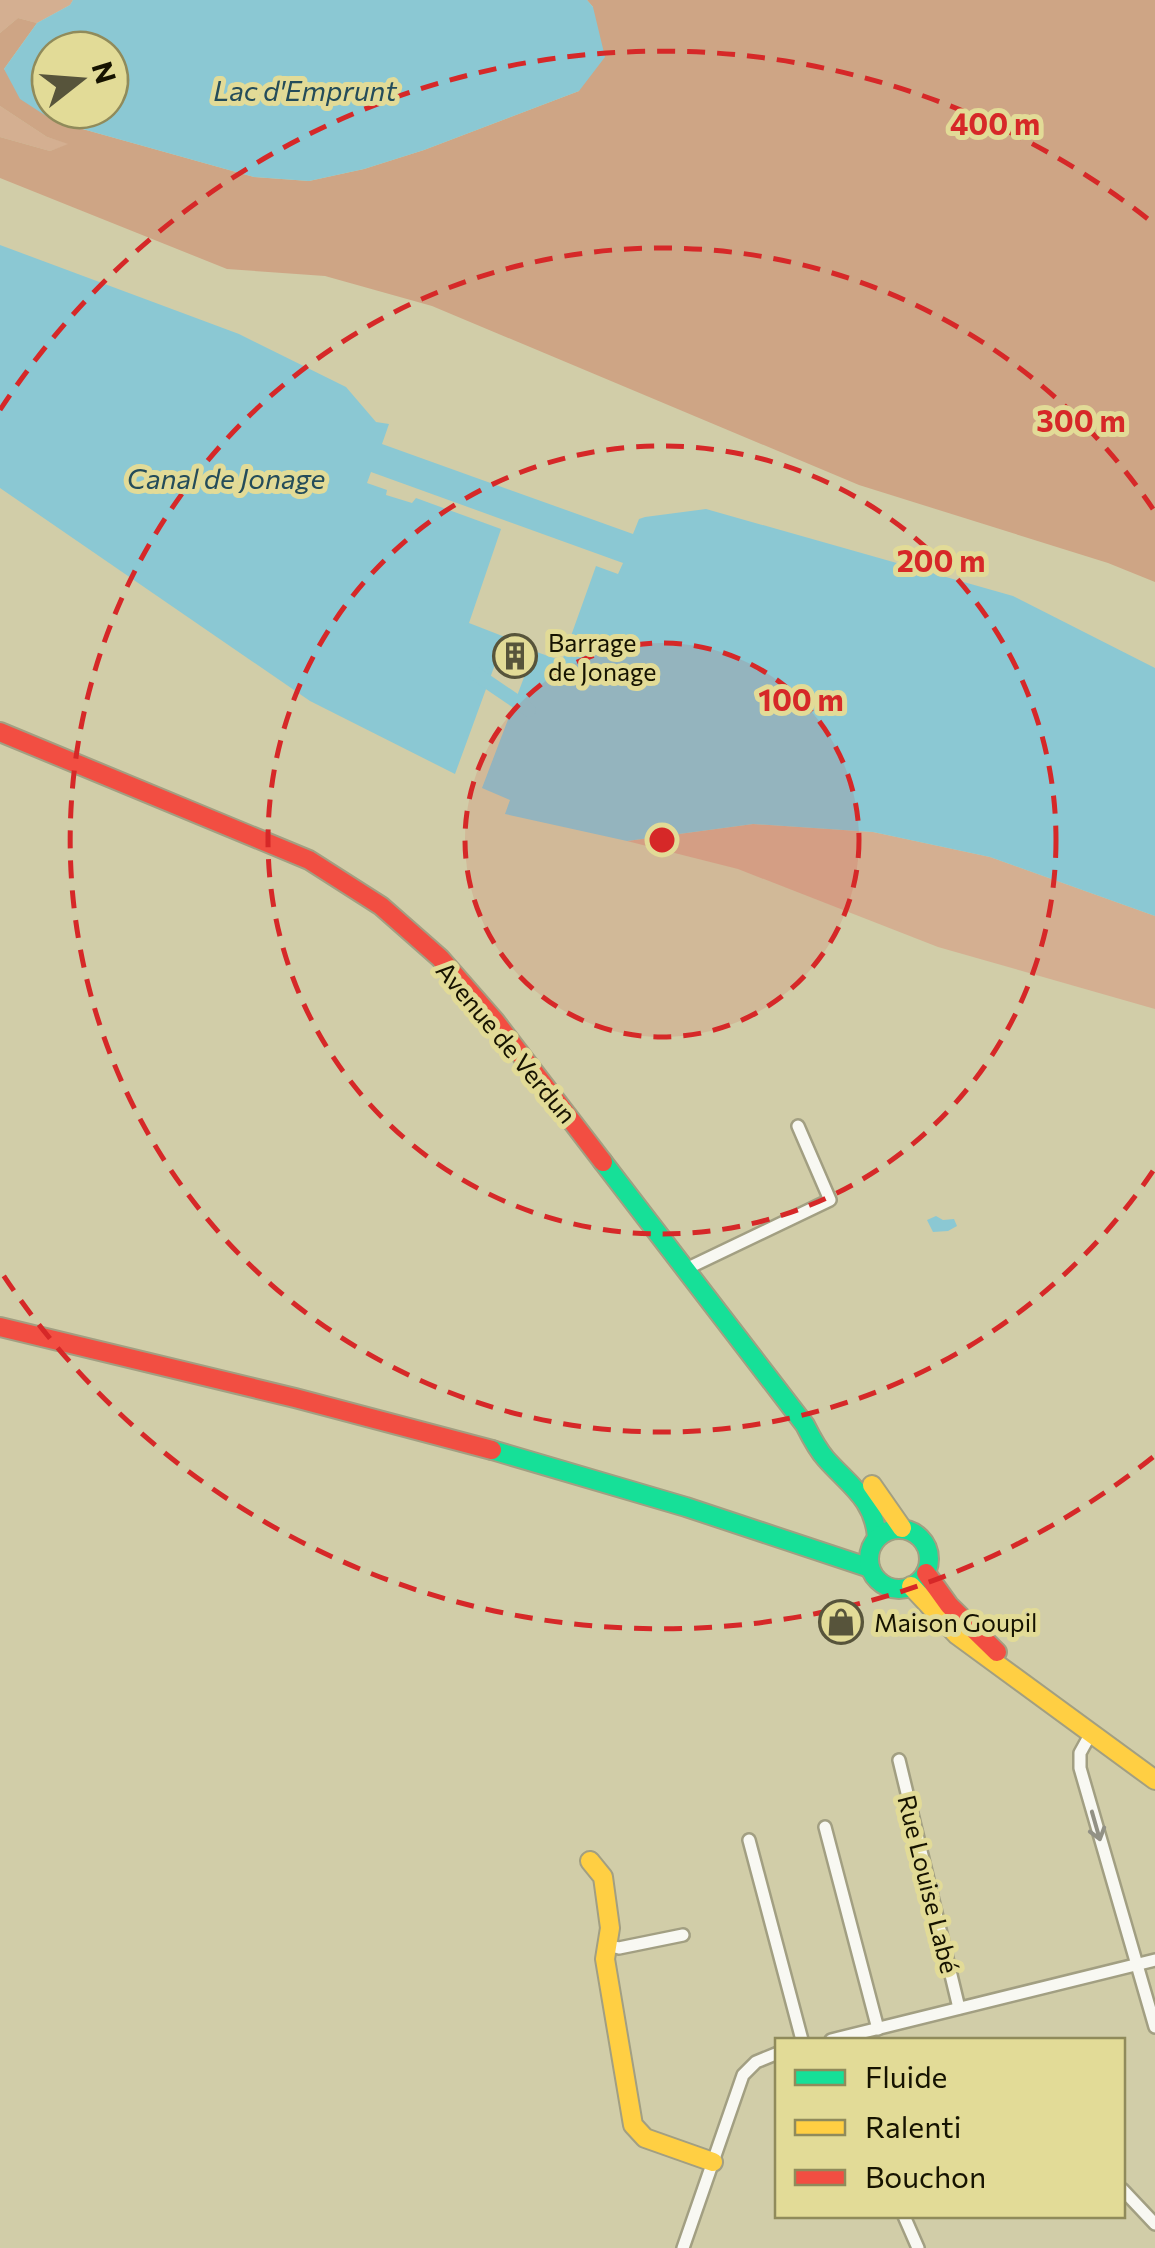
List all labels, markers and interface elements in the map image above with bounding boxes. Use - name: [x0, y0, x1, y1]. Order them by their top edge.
- north arrow: [30, 30, 130, 130]
- text: N: [86, 57, 124, 87]
- water label: Lac d'Emprunt: [213, 73, 397, 107]
- text: 400 m: [950, 104, 1040, 141]
- text: 300 m: [1036, 401, 1126, 438]
- water label: Canal de Jonage: [127, 461, 325, 495]
- text: 200 m: [897, 541, 985, 578]
- place label: Barrage de Jonage: [548, 627, 657, 686]
- building icon: Barrage de Jonage: [492, 633, 538, 679]
- text: 100 m: [758, 680, 844, 717]
- centre of rings: [644, 822, 680, 858]
- street label: Avenue de Verdun: [431, 955, 583, 1129]
- shop icon: Maison Goupil: [818, 1599, 864, 1645]
- place label: Maison Goupil: [874, 1607, 1037, 1637]
- street label: Rue Louise Labé: [892, 1792, 966, 1976]
- one-way arrow: [1088, 1810, 1106, 1841]
- legend: [775, 2038, 1125, 2218]
- text: Fluide: [865, 2057, 947, 2094]
- text: Ralenti: [865, 2107, 961, 2144]
- text: Bouchon: [865, 2157, 986, 2194]

